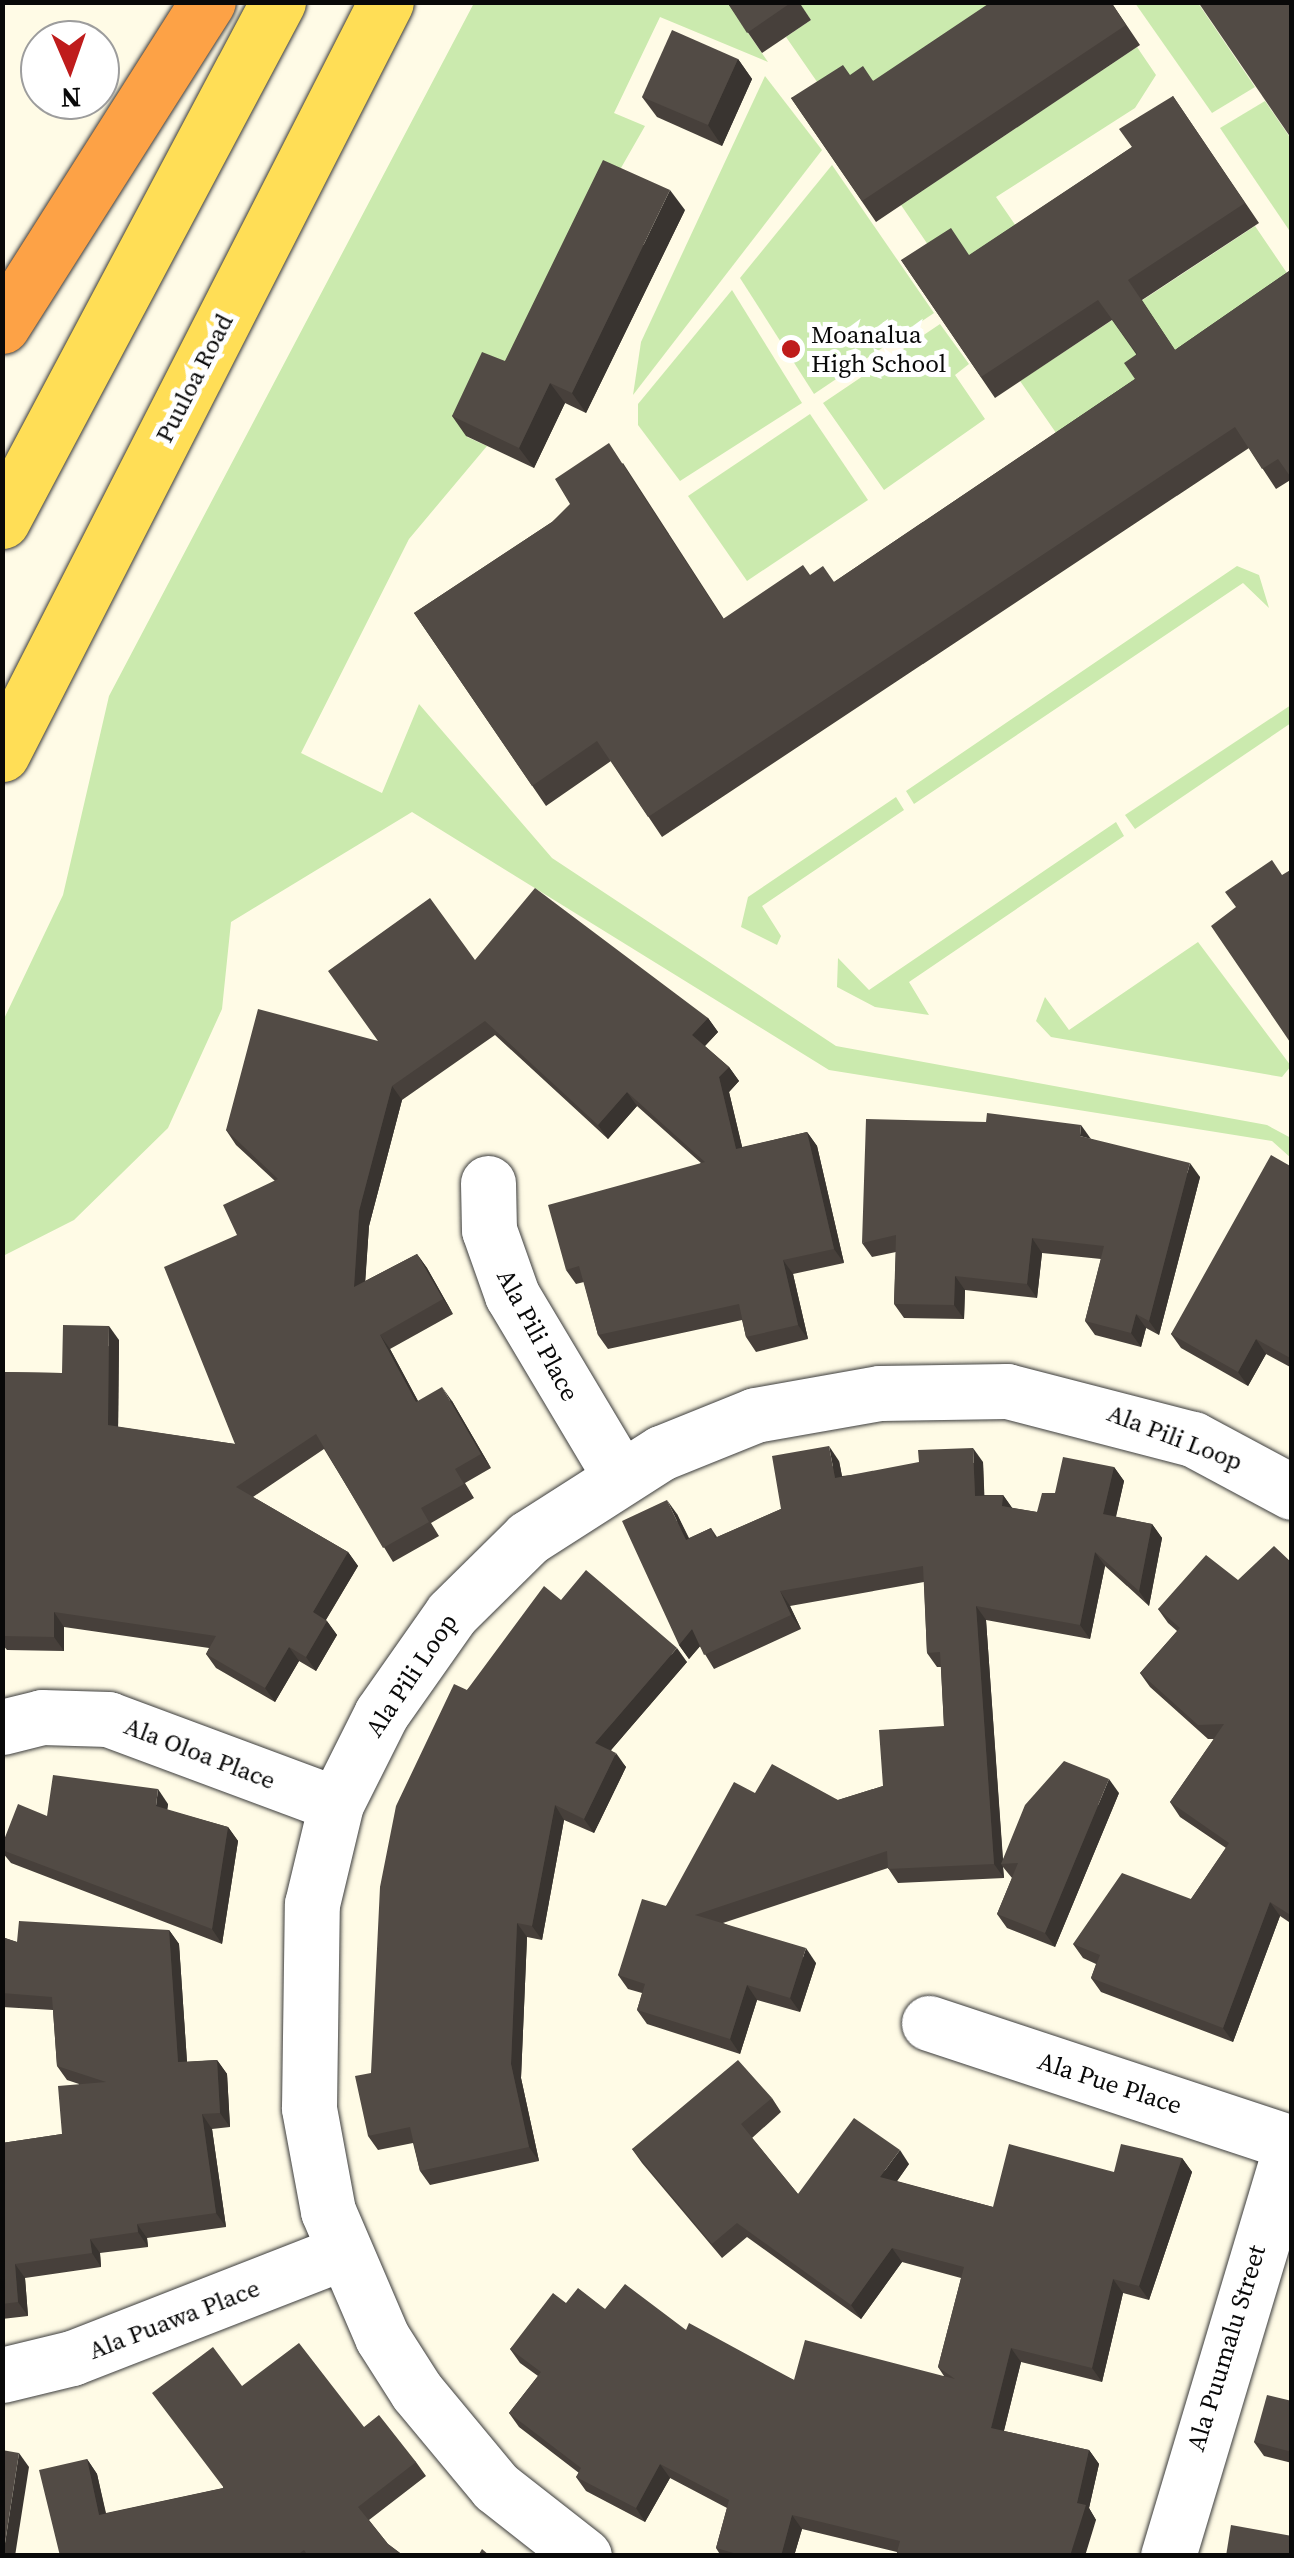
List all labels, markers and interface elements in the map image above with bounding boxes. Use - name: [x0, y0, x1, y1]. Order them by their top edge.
- north arrow: [20, 20, 120, 120]
- text: N: [60, 79, 82, 117]
- street label: Puuloa Road: [149, 309, 239, 447]
- place label: Moanalua High School: [811, 320, 946, 379]
- marker: Moanalua High School: [780, 338, 802, 360]
- street label: Ala Pili Place: [491, 1264, 585, 1406]
- street label: Ala Pili Loop: [1103, 1398, 1247, 1476]
- street label: Ala Pili Loop: [359, 1608, 463, 1742]
- street label: Ala Oloa Place: [120, 1710, 280, 1796]
- street label: Ala Pue Place: [1034, 2046, 1186, 2120]
- street label: Ala Puumalu Street: [1180, 2241, 1272, 2455]
- street label: Ala Puawa Place: [84, 2273, 264, 2365]

